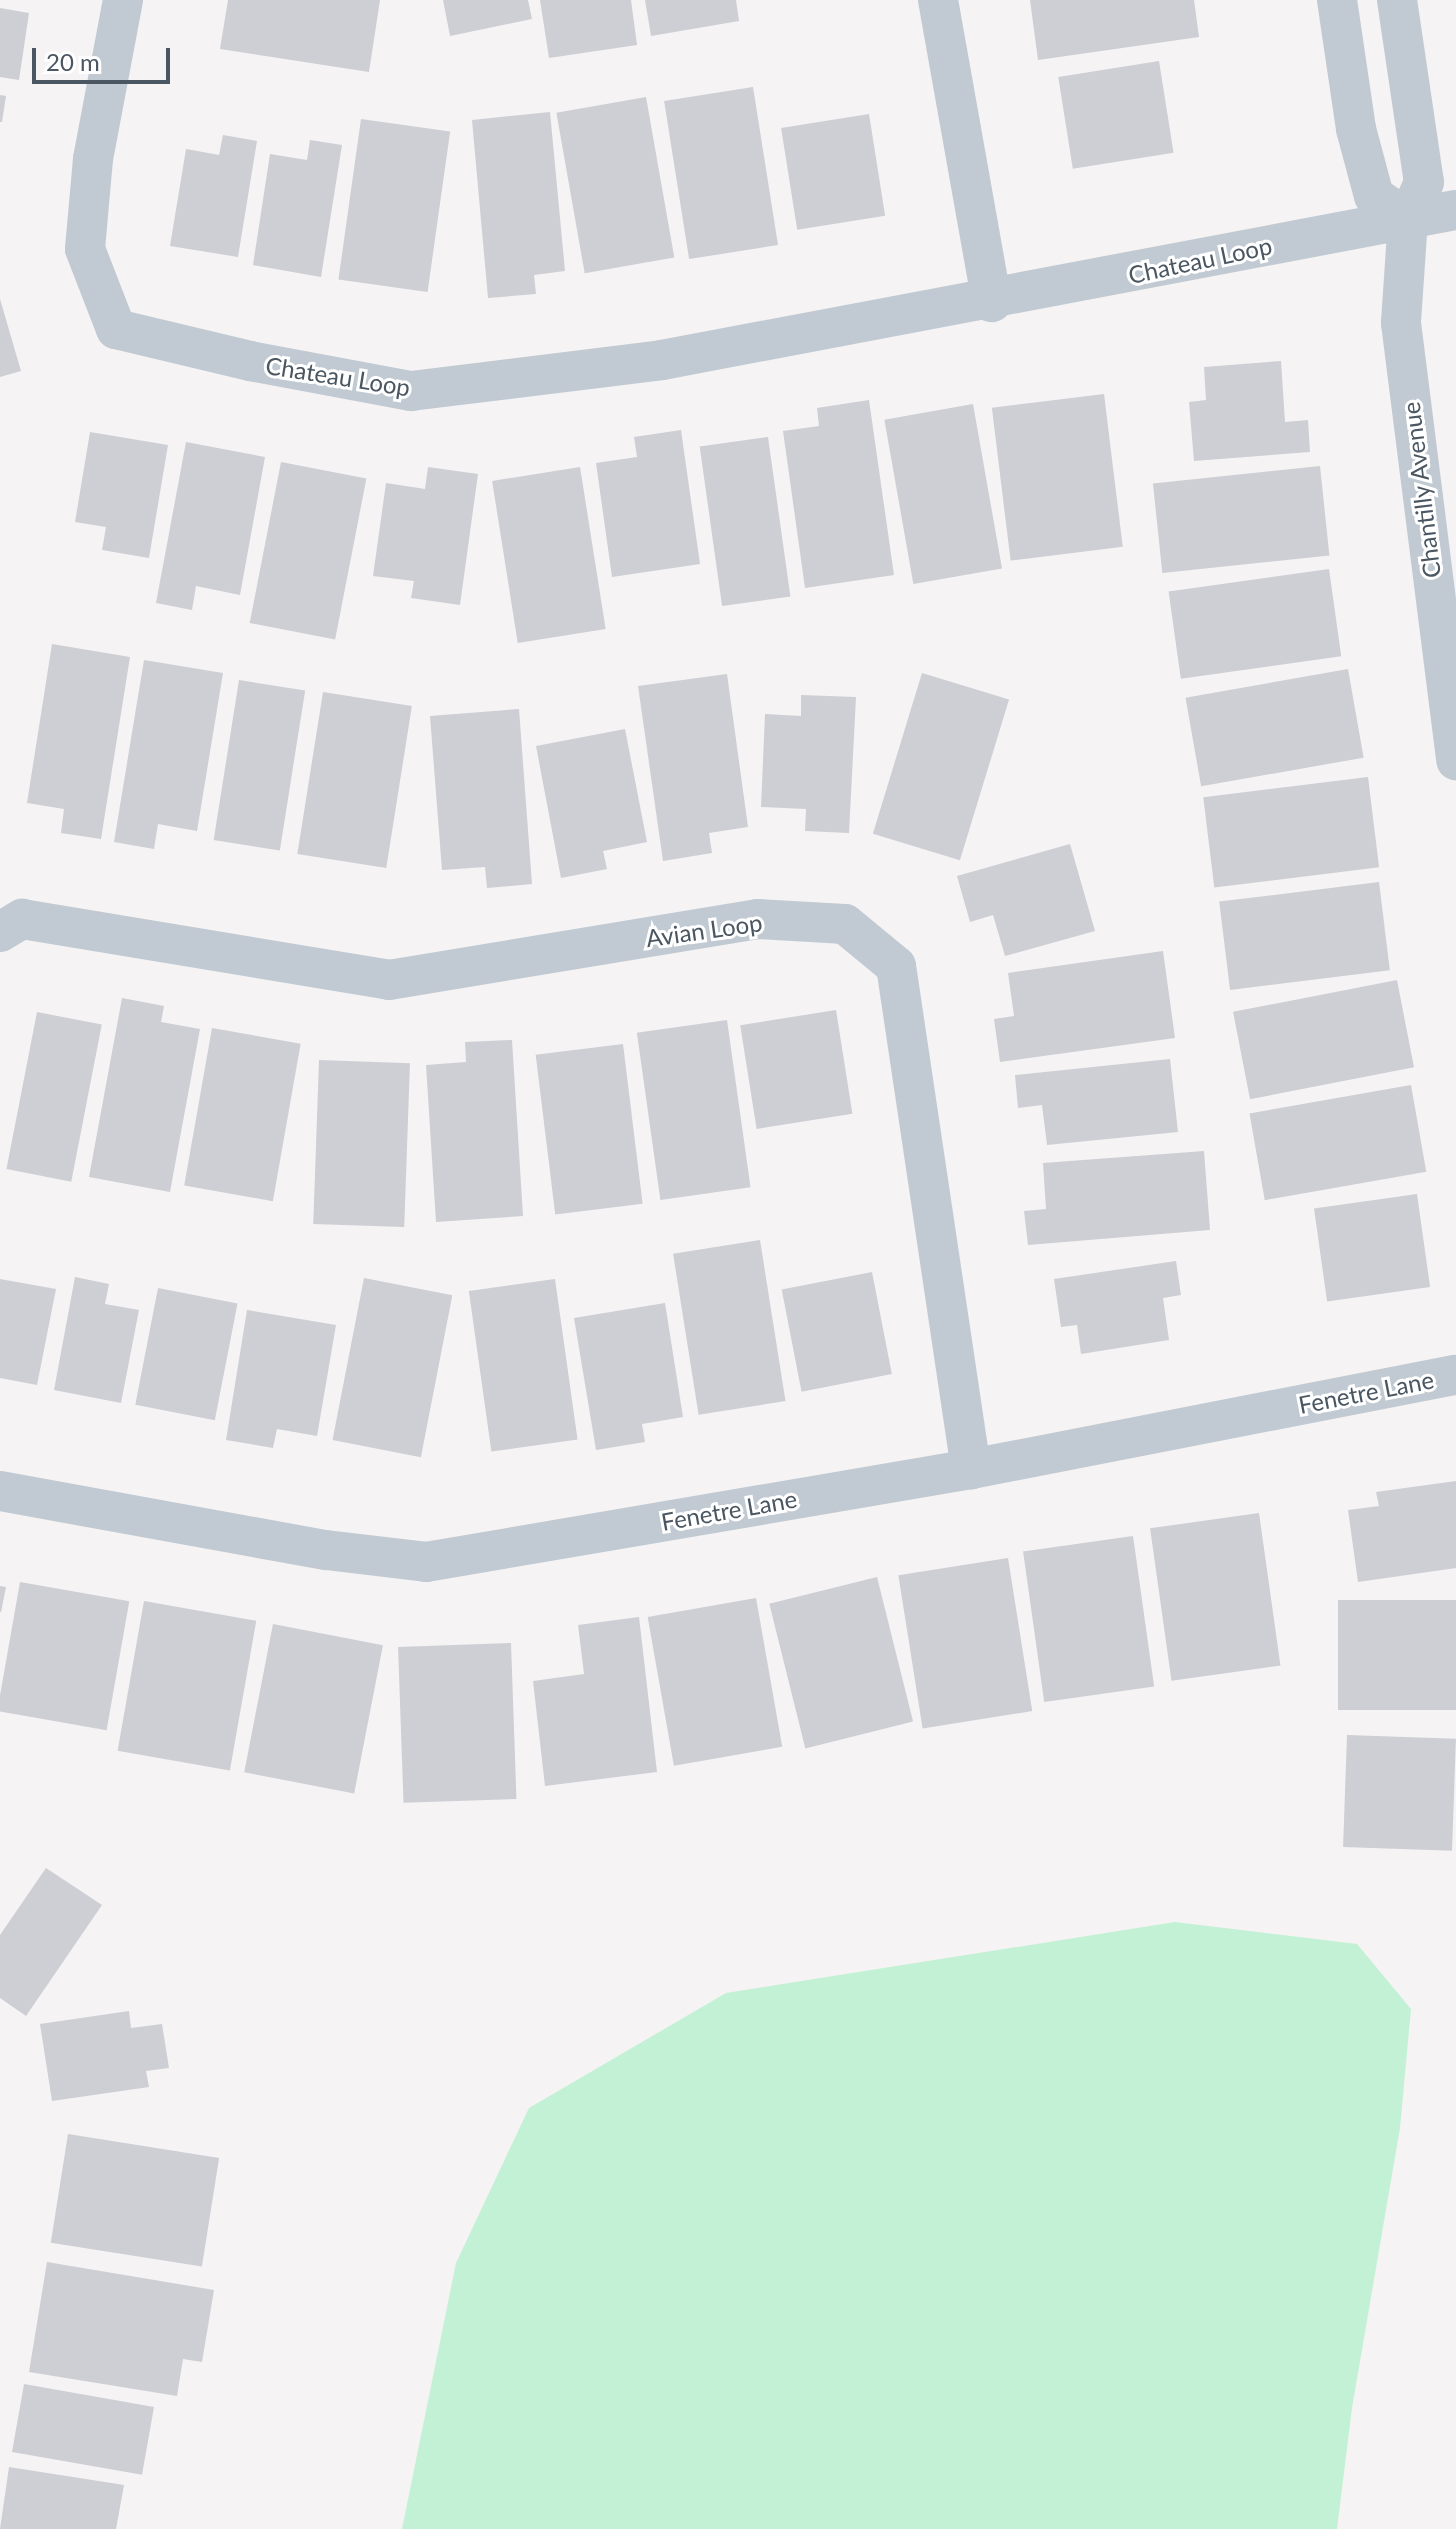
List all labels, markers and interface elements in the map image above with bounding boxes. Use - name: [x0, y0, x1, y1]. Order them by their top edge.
- scale bar: [36, 32, 174, 82]
- text: 20 m: [46, 47, 100, 76]
- street label: Chateau Loop: [1126, 231, 1274, 289]
- street label: Chateau Loop: [264, 350, 412, 402]
- street label: Chantilly Avenue: [1396, 400, 1446, 580]
- street label: Avian Loop: [644, 908, 764, 952]
- street label: Fenetre Lane: [1296, 1365, 1436, 1419]
- street label: Fenetre Lane: [659, 1484, 799, 1536]

